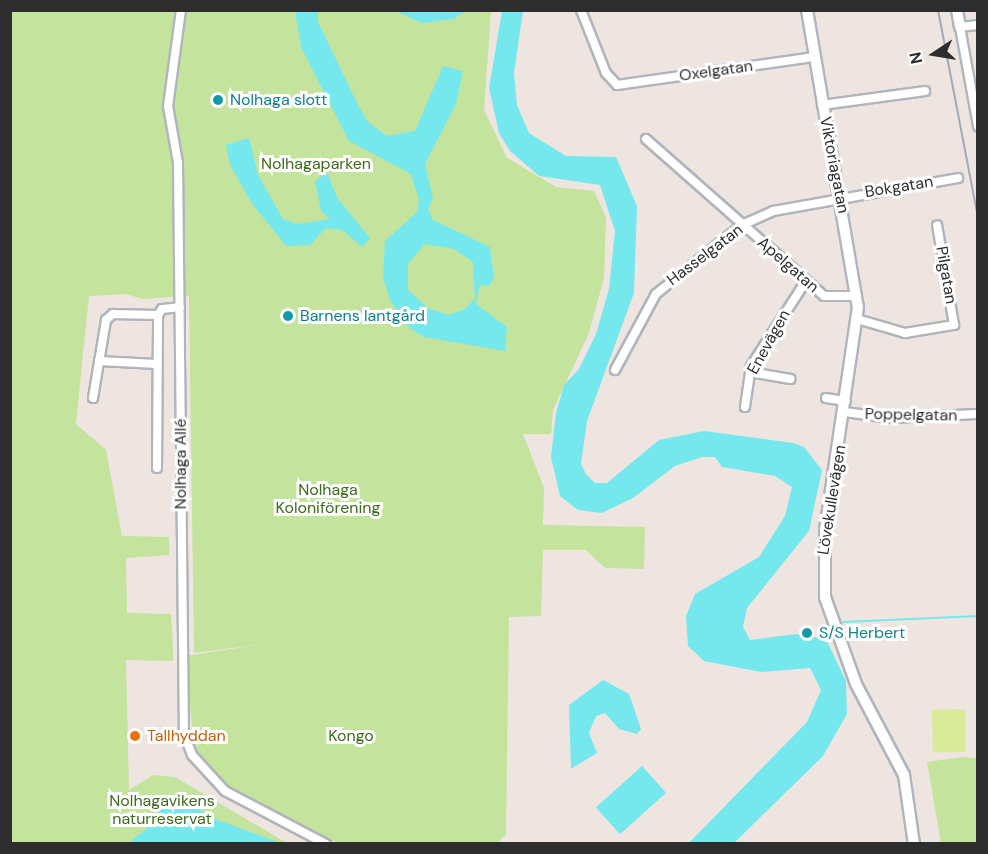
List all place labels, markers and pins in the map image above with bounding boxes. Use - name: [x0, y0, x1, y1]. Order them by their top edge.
- place label: Nolhaga slott: [230, 90, 327, 110]
- marker: Nolhaga slott: [211, 93, 225, 107]
- place label: Barnens lantgård: [300, 306, 425, 326]
- marker: Barnens lantgård: [281, 309, 295, 323]
- place label: S/S Herbert: [819, 623, 905, 643]
- marker: S/S Herbert: [800, 626, 814, 640]
- place label: Tallhyddan: [147, 726, 226, 746]
- marker: Tallhyddan: [128, 729, 142, 743]

